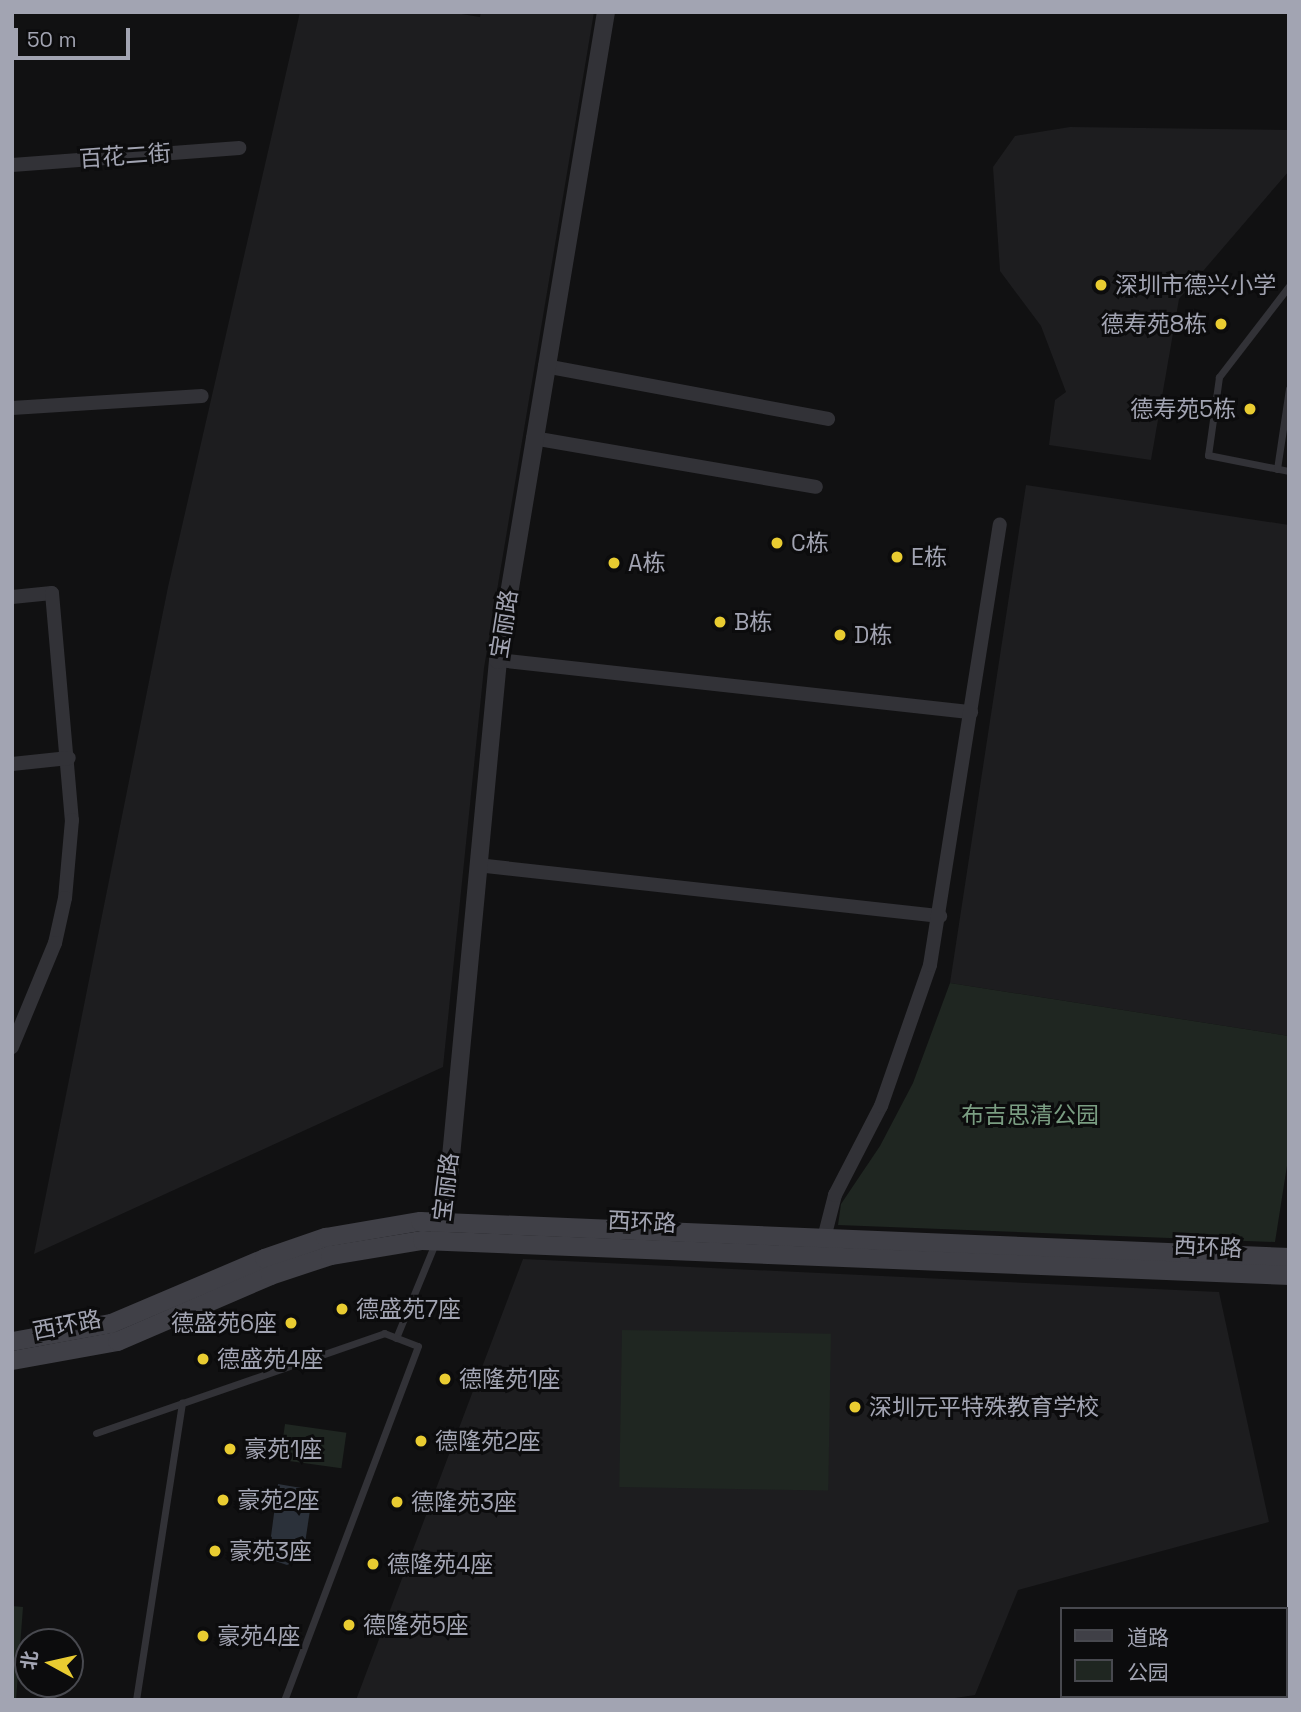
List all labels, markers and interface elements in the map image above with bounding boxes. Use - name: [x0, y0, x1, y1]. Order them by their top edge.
- scale bar: [18, 14, 133, 58]
- text: 50 m: [27, 26, 77, 53]
- street label: 百花二街: [78, 139, 172, 173]
- place label: 深圳市德兴小学: [1115, 271, 1276, 299]
- marker: 深圳市德兴小学: [1093, 277, 1109, 293]
- place label: 德寿苑8栋: [1101, 310, 1207, 338]
- marker: 德寿苑8栋: [1213, 316, 1229, 332]
- place label: 德寿苑5栋: [1130, 395, 1236, 423]
- marker: 德寿苑5栋: [1242, 401, 1258, 417]
- place label: C栋: [791, 529, 829, 557]
- marker: C栋: [769, 535, 785, 551]
- place label: E栋: [911, 543, 947, 571]
- place label: A栋: [628, 549, 665, 577]
- marker: E栋: [889, 549, 905, 565]
- marker: A栋: [606, 555, 622, 571]
- street label: 宝丽路: [485, 588, 523, 660]
- place label: B栋: [734, 608, 772, 636]
- marker: B栋: [712, 614, 728, 630]
- place label: D栋: [854, 621, 892, 649]
- marker: D栋: [832, 627, 848, 643]
- park label: 布吉思清公园: [961, 1101, 1099, 1129]
- street label: 宝丽路: [428, 1151, 464, 1223]
- street label: 西环路: [607, 1206, 677, 1238]
- street label: 西环路: [1173, 1231, 1243, 1263]
- place label: 德盛苑7座: [356, 1295, 461, 1323]
- marker: 德盛苑7座: [334, 1301, 350, 1317]
- street label: 西环路: [31, 1305, 103, 1345]
- place label: 德盛苑6座: [171, 1309, 277, 1337]
- marker: 德盛苑6座: [283, 1315, 299, 1331]
- place label: 德盛苑4座: [217, 1345, 323, 1373]
- marker: 德盛苑4座: [195, 1351, 211, 1367]
- place label: 德隆苑1座: [459, 1365, 561, 1393]
- marker: 德隆苑1座: [437, 1371, 453, 1387]
- place label: 深圳元平特殊教育学校: [869, 1393, 1099, 1421]
- marker: 深圳元平特殊教育学校: [847, 1399, 863, 1415]
- place label: 德隆苑2座: [435, 1427, 541, 1455]
- marker: 德隆苑2座: [413, 1433, 429, 1449]
- place label: 豪苑1座: [244, 1435, 323, 1463]
- marker: 豪苑1座: [222, 1441, 238, 1457]
- place label: 豪苑2座: [237, 1486, 320, 1514]
- place label: 德隆苑3座: [411, 1488, 517, 1516]
- marker: 豪苑2座: [215, 1492, 231, 1508]
- marker: 德隆苑3座: [389, 1494, 405, 1510]
- place label: 豪苑3座: [229, 1537, 312, 1565]
- marker: 豪苑3座: [207, 1543, 223, 1559]
- place label: 德隆苑4座: [387, 1550, 493, 1578]
- marker: 德隆苑4座: [365, 1556, 381, 1572]
- legend: [1060, 1607, 1287, 1698]
- place label: 德隆苑5座: [363, 1611, 469, 1639]
- marker: 德隆苑5座: [341, 1617, 357, 1633]
- place label: 豪苑4座: [217, 1622, 300, 1650]
- text: 道路: [1127, 1624, 1169, 1651]
- north arrow: [14, 1628, 84, 1698]
- marker: 豪苑4座: [195, 1628, 211, 1644]
- text: 北: [16, 1649, 43, 1671]
- text: 公园: [1127, 1659, 1169, 1686]

